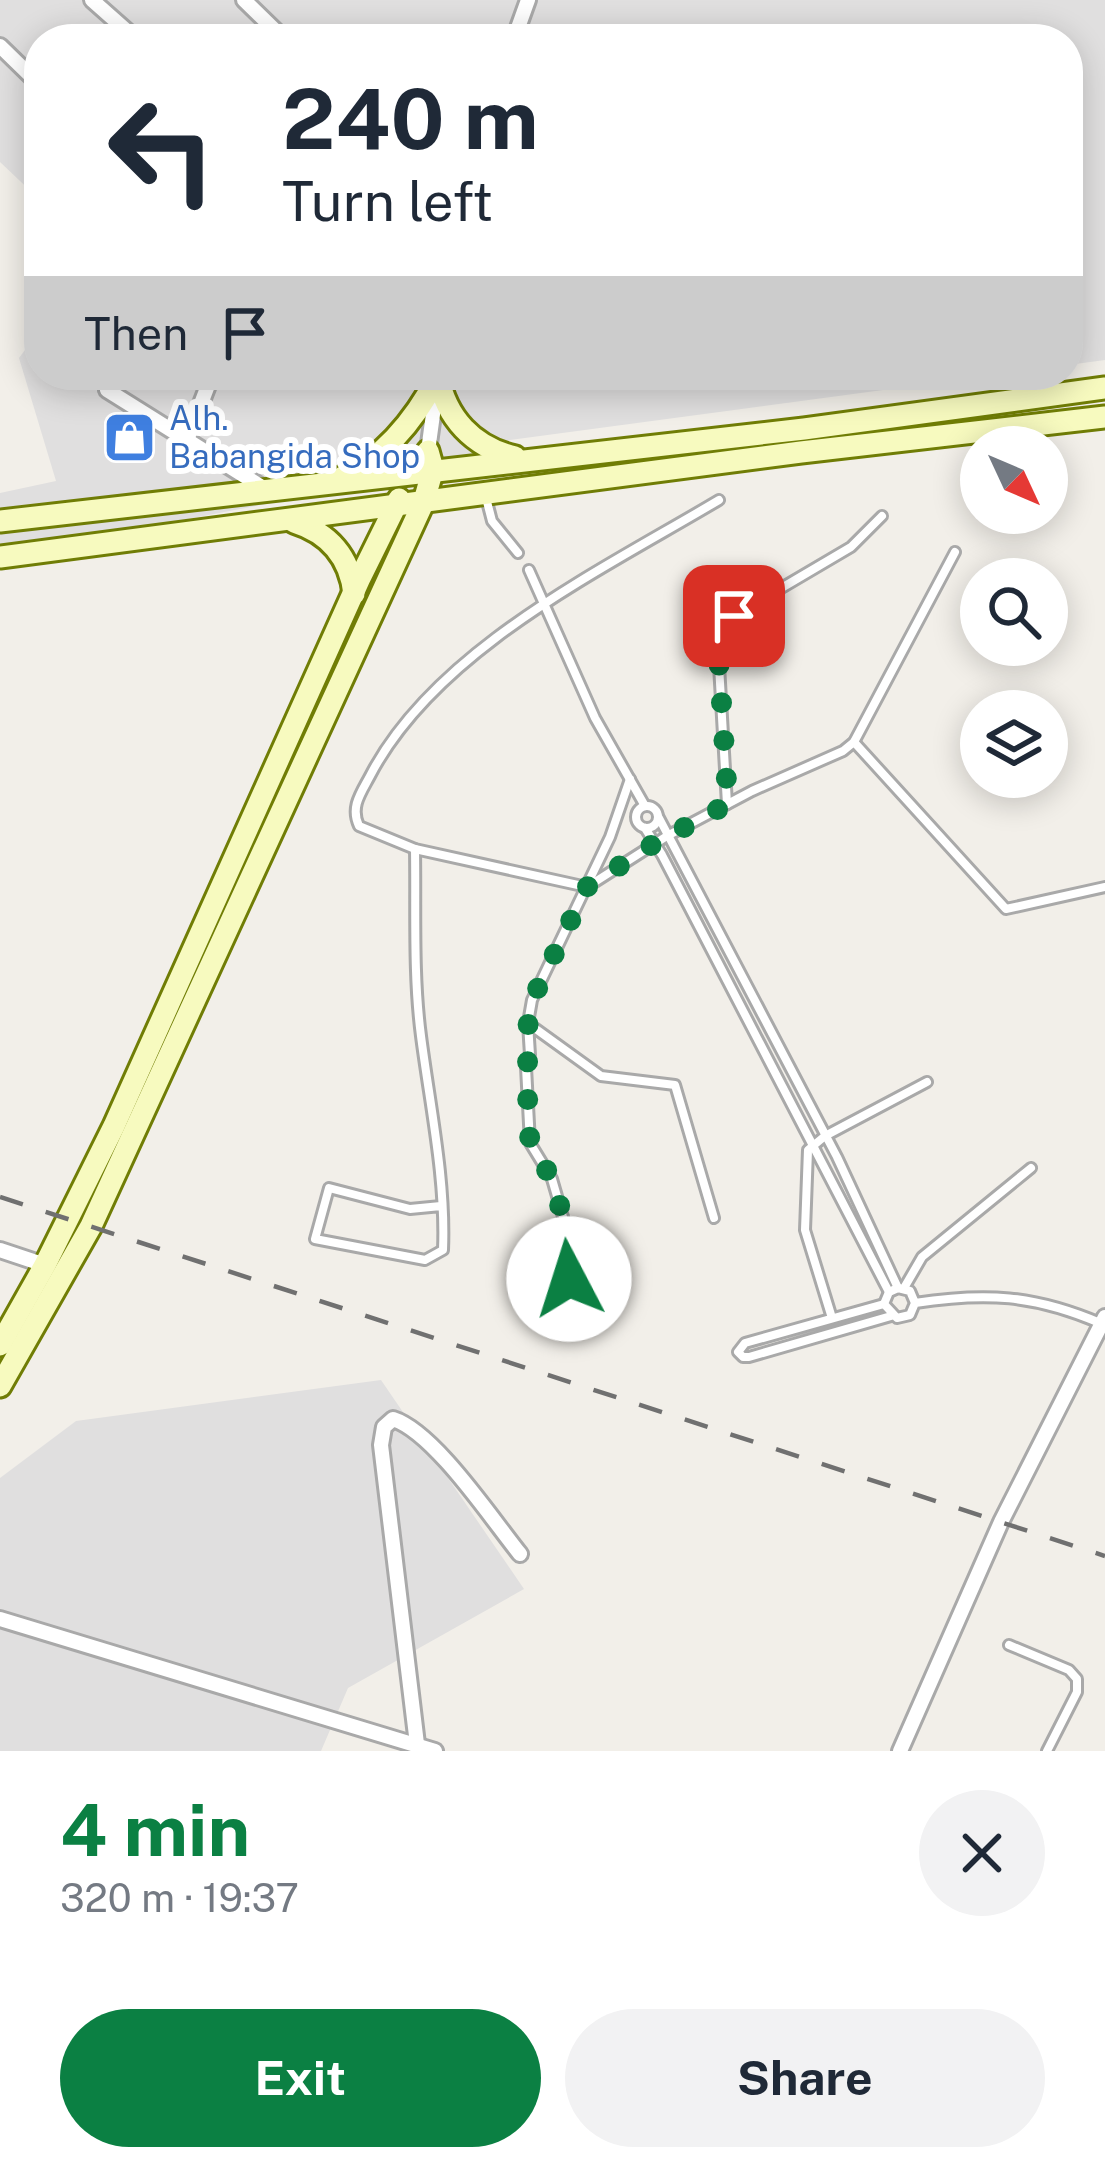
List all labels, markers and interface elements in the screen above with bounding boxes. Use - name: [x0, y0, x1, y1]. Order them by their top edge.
- text: 240 m: [282, 69, 539, 168]
- icon: left: [84, 72, 240, 228]
- text: Turn left: [282, 170, 493, 233]
- icon: arrive: [212, 300, 278, 366]
- text: Then: [84, 307, 188, 360]
- place label: Alh. Babangida Shop: [169, 399, 420, 475]
- shop icon: Alh. Babangida Shop: [102, 409, 158, 465]
- north arrow: [960, 426, 1068, 534]
- map controls: [960, 426, 1068, 798]
- button: search: [960, 558, 1068, 666]
- pin: [683, 565, 785, 667]
- icon: arrive: [701, 583, 767, 649]
- button: layers: [960, 690, 1068, 798]
- position arrow: [506, 1216, 632, 1342]
- text: 4 min: [60, 1788, 250, 1872]
- button: close: [919, 1790, 1045, 1916]
- text: 320 m · 19:37: [60, 1875, 299, 1921]
- button: Exit: [60, 2009, 541, 2147]
- button: Share: [565, 2009, 1045, 2147]

